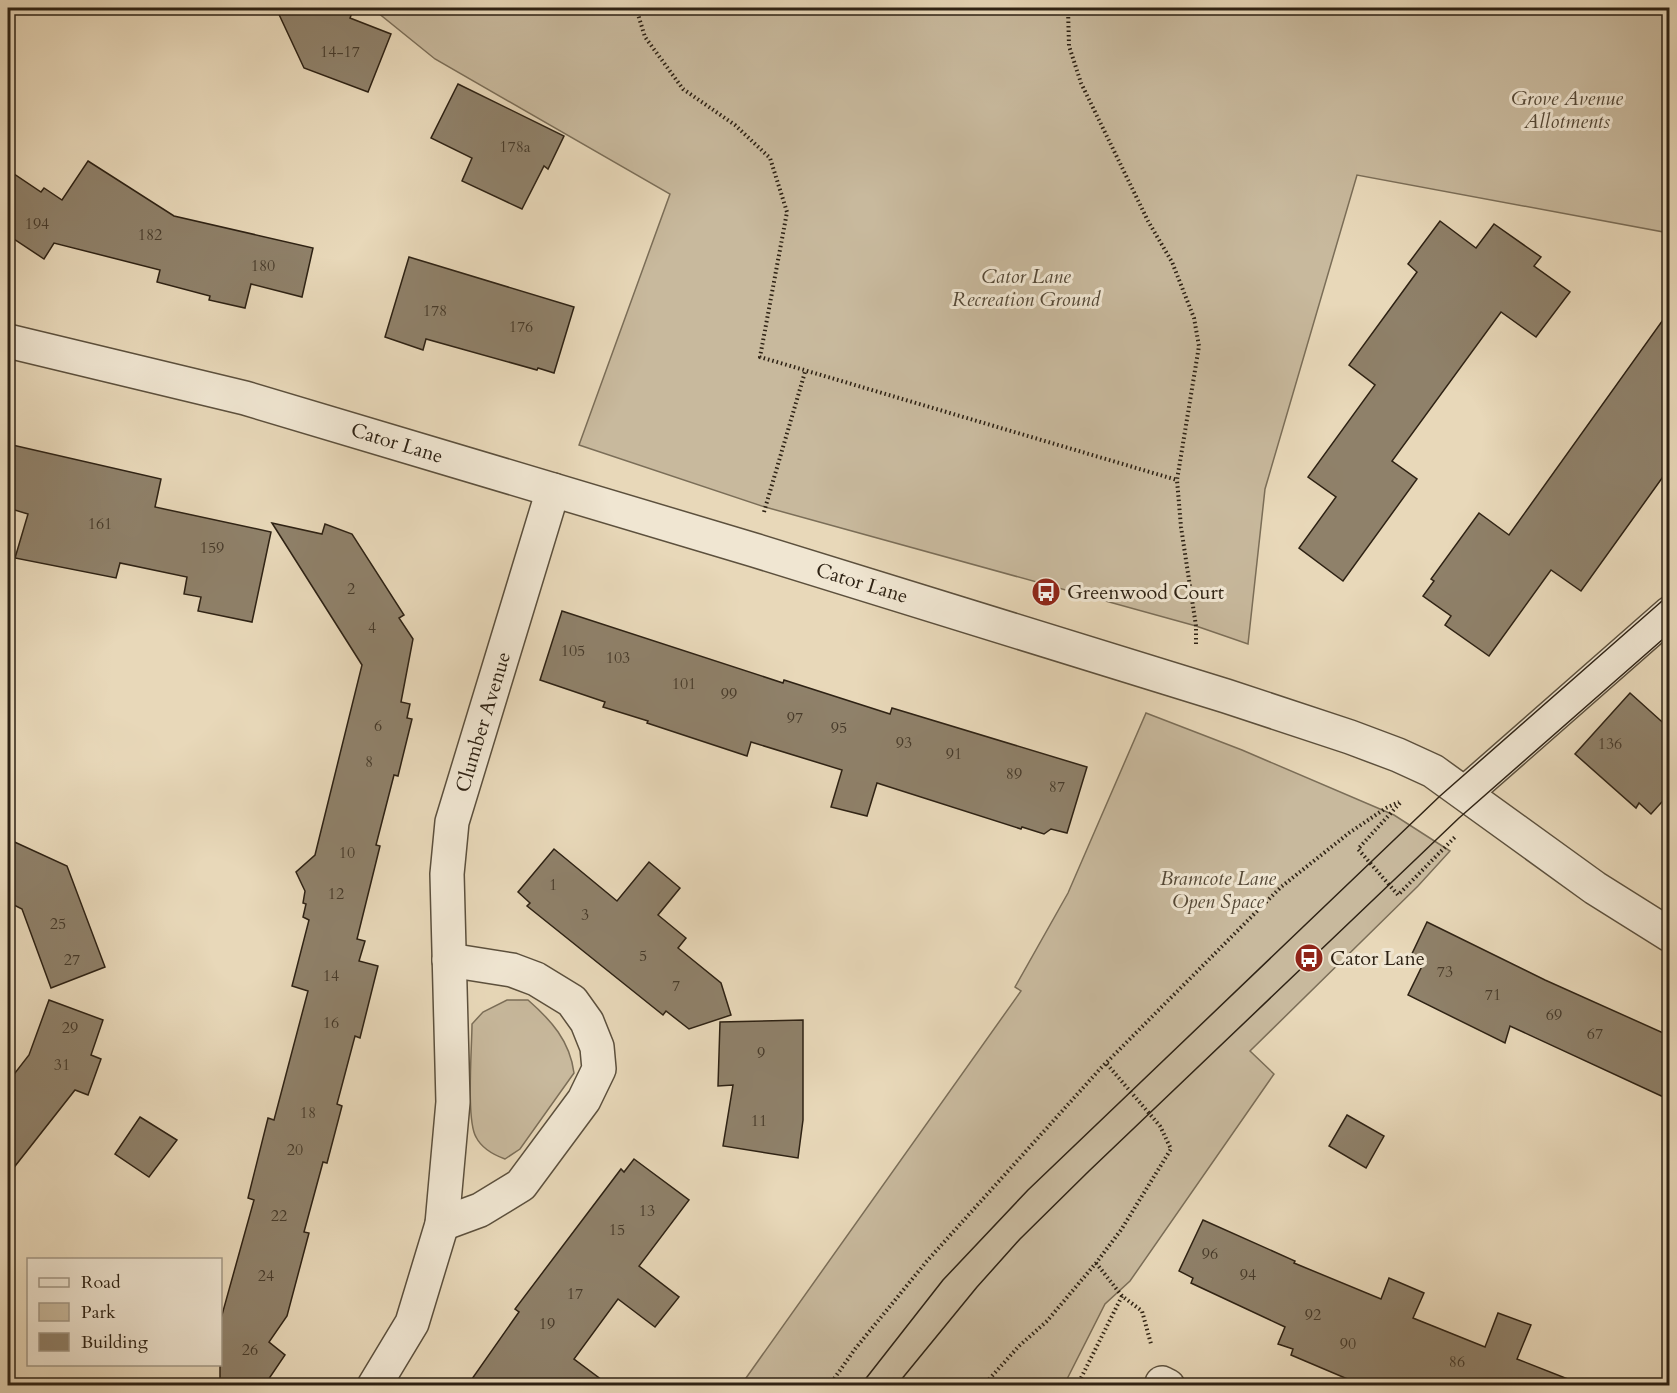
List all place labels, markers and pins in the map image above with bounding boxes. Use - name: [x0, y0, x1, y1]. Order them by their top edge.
- bus stop icon: Greenwood Court: [1030, 576, 1062, 608]
- place label: Greenwood Court: [1067, 579, 1225, 606]
- bus stop icon: Cator Lane: [1293, 942, 1325, 974]
- place label: Cator Lane: [1330, 945, 1425, 972]

